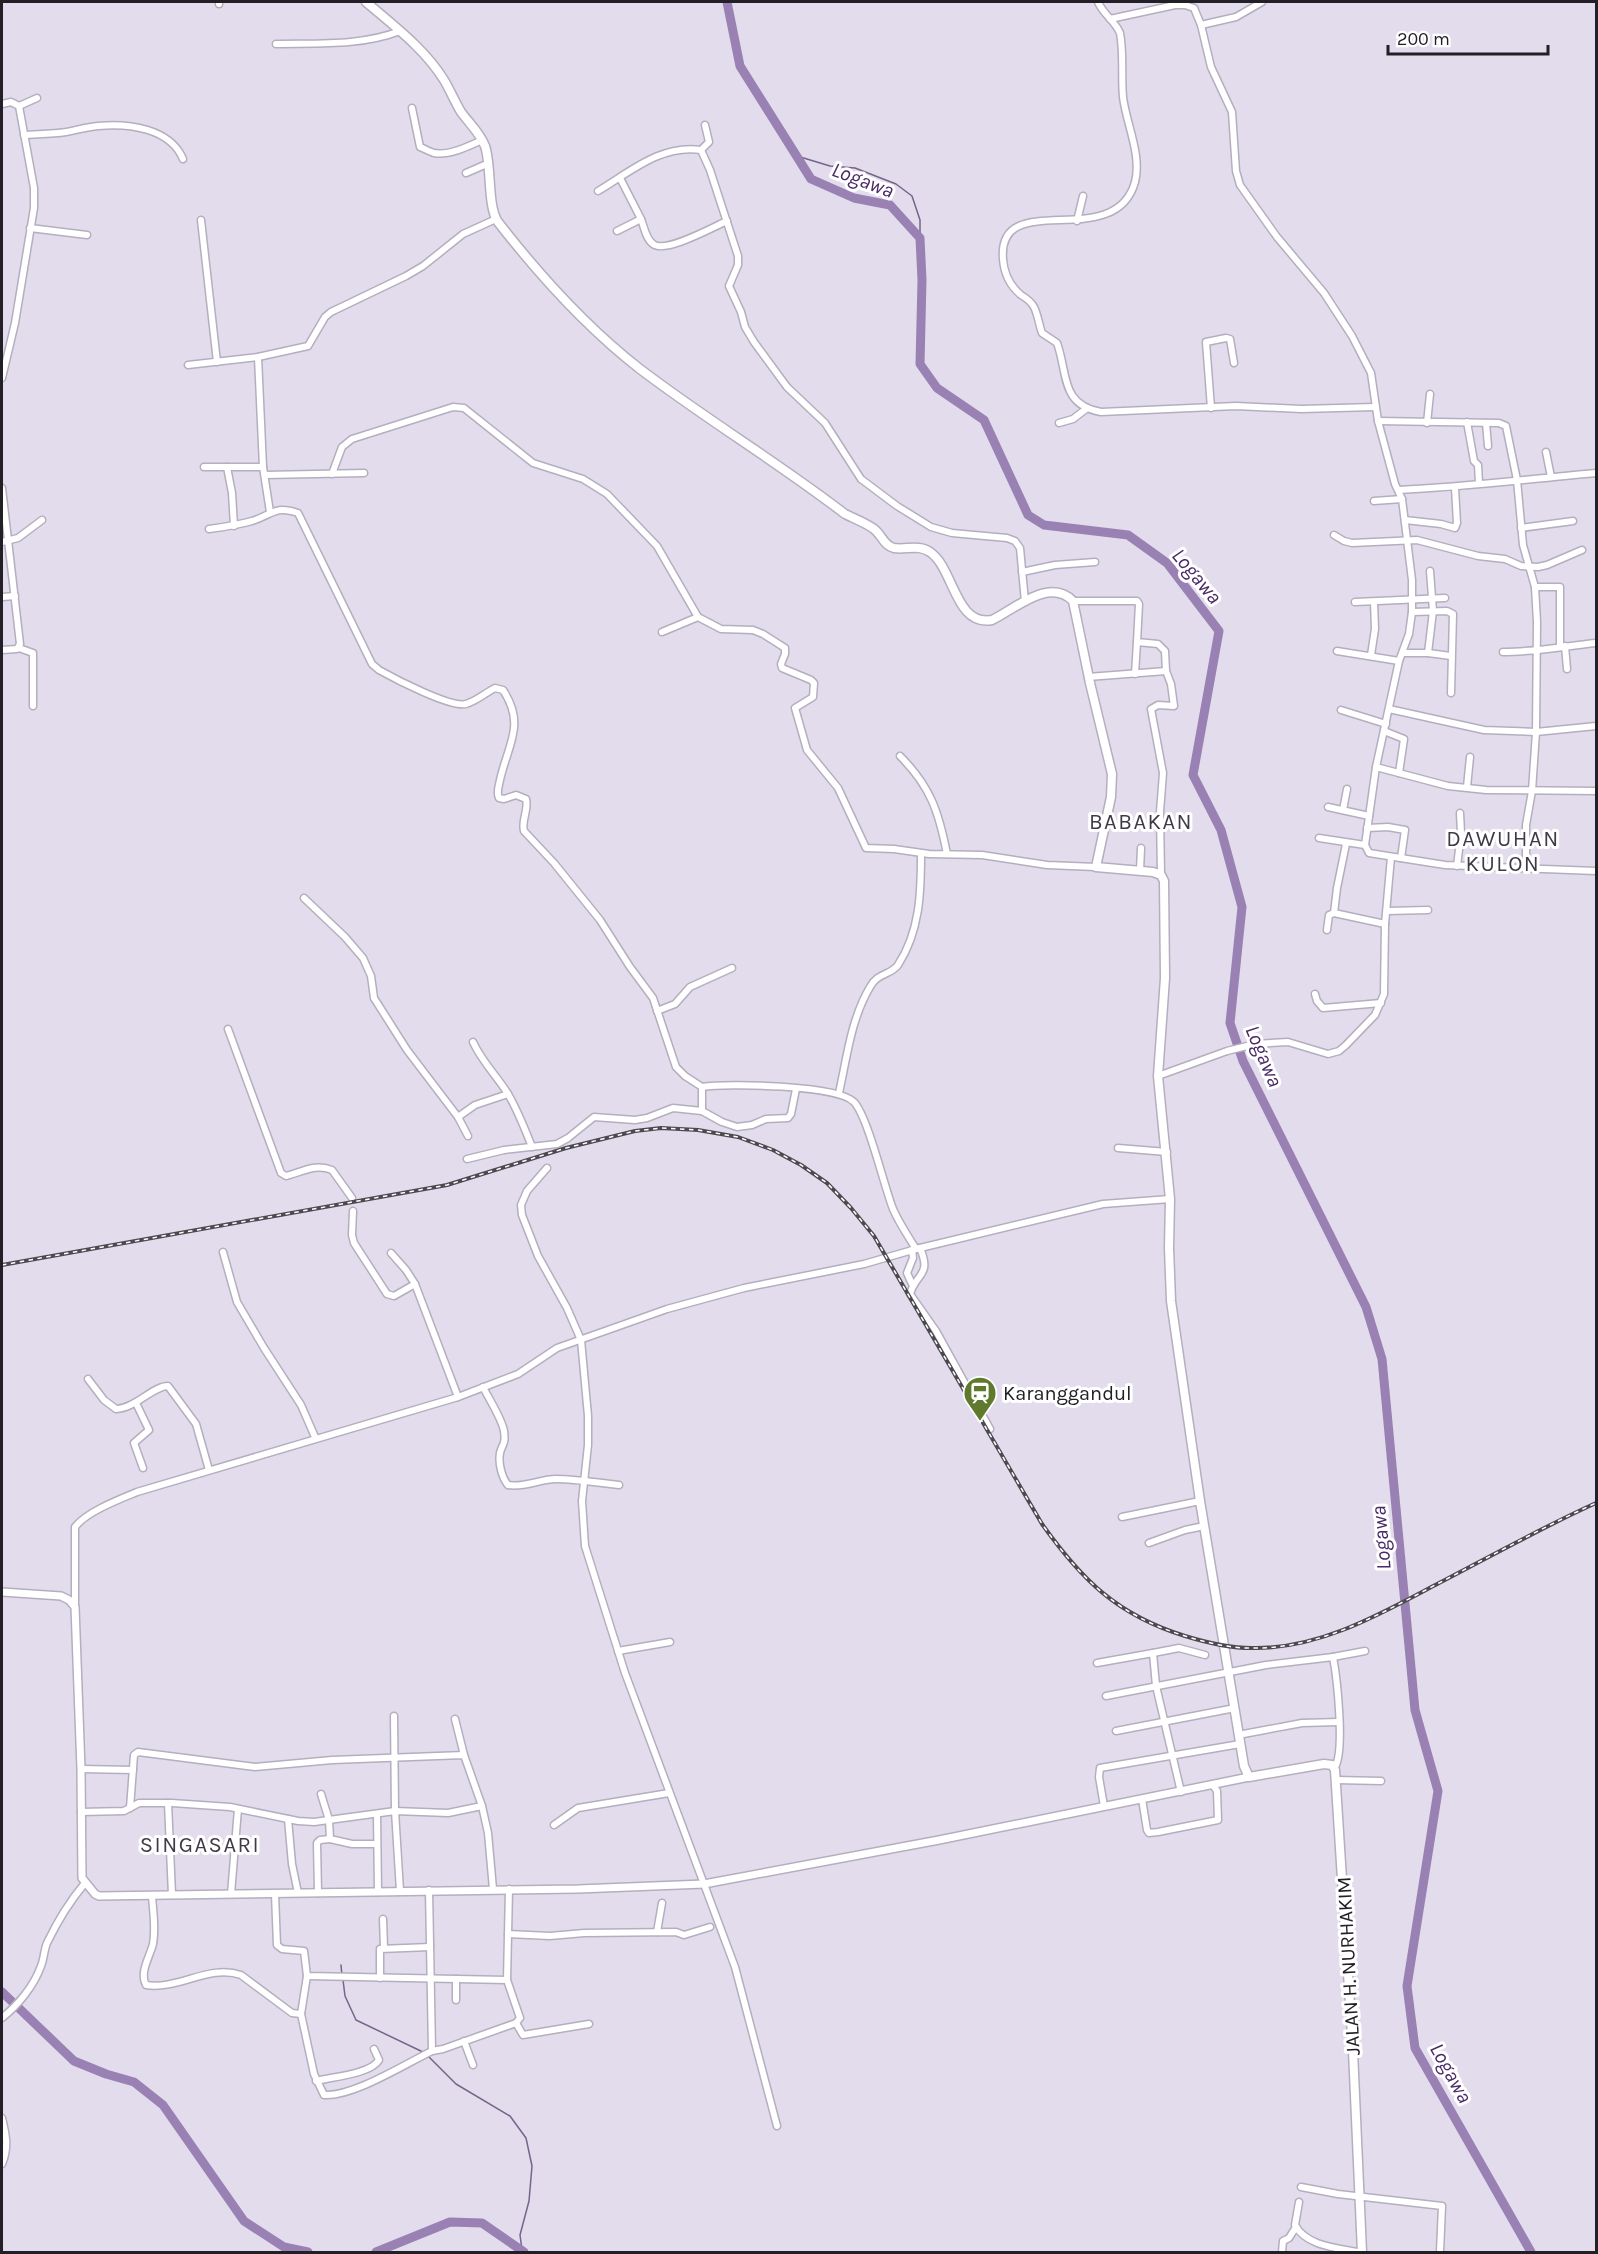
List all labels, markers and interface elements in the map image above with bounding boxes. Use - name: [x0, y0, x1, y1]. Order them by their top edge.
- scale bar: [1388, 18, 1548, 56]
- text: 200 m: [1397, 28, 1450, 50]
- water label: Logawa: [829, 157, 897, 203]
- water label: Logawa: [1167, 544, 1227, 608]
- district label: BABAKAN: [1089, 809, 1193, 835]
- district label: DAWUHAN KULON: [1446, 826, 1560, 877]
- water label: Logawa: [1240, 1022, 1288, 1090]
- station icon: Karanggandul: [962, 1375, 998, 1422]
- place label: Karanggandul: [1003, 1382, 1132, 1405]
- water label: Logawa: [1366, 1505, 1396, 1571]
- district label: SINGASARI: [140, 1832, 260, 1858]
- street label: JALAN H. NURHAKIM: [1332, 1876, 1365, 2056]
- water label: Logawa: [1425, 2039, 1477, 2107]

